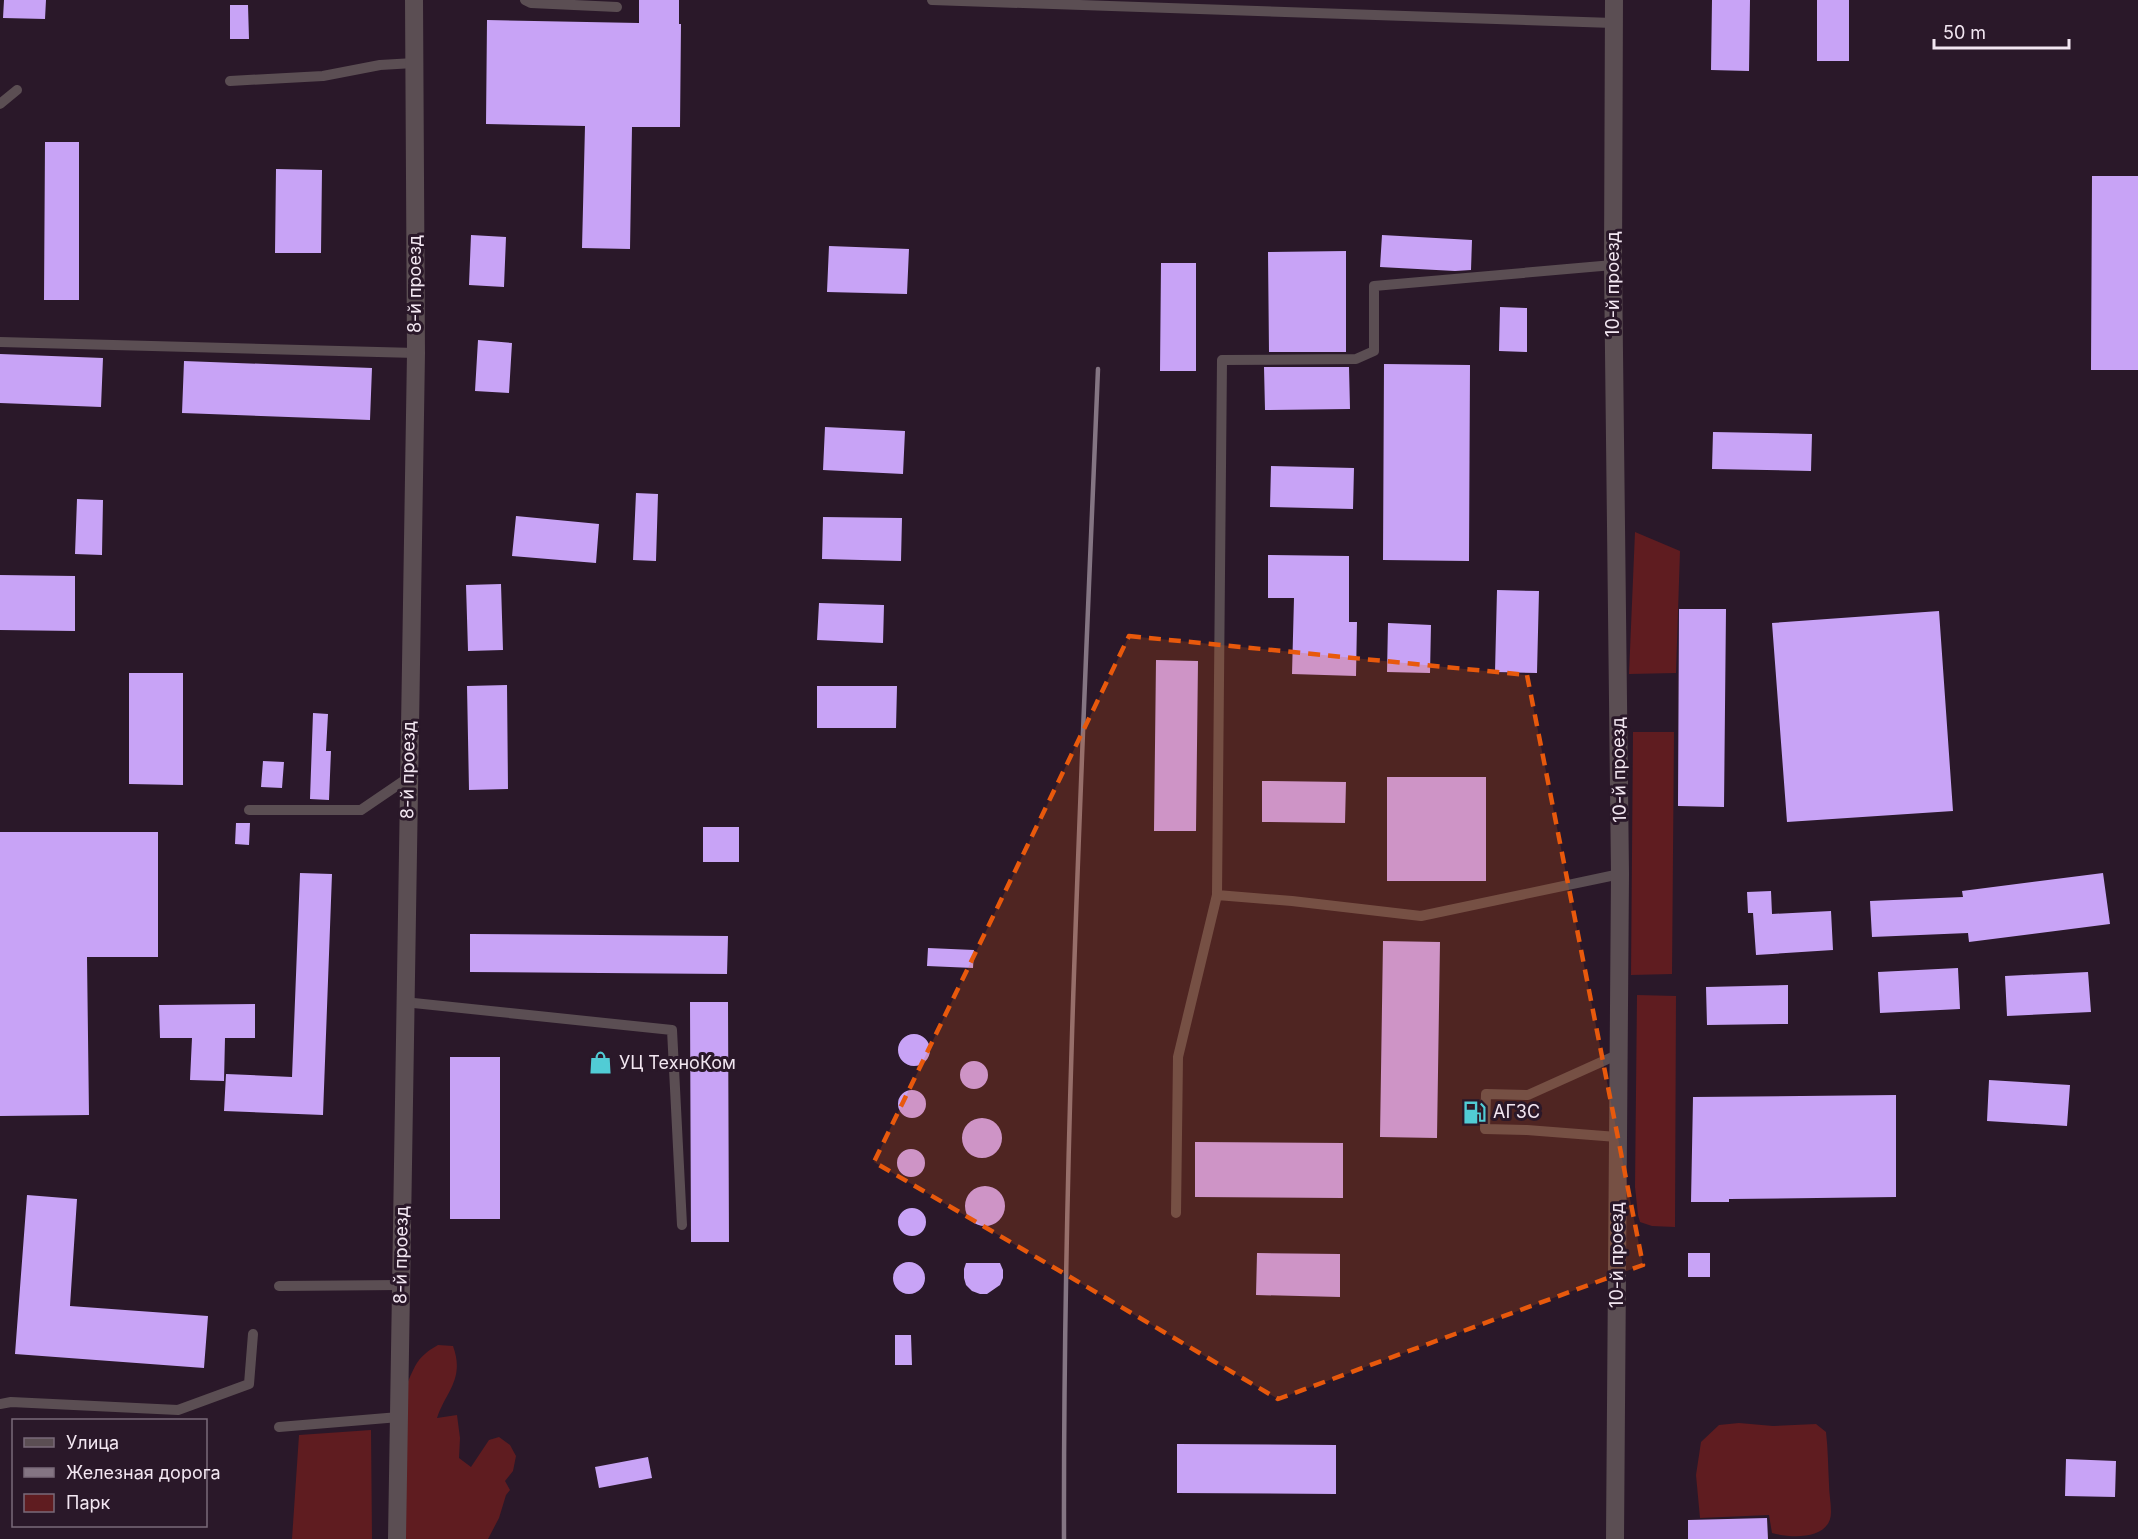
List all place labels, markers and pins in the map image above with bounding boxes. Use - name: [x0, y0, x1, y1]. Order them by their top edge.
- shop icon: УЦ ТехноКом: [588, 1050, 614, 1076]
- place label: УЦ ТехноКом: [619, 1052, 736, 1073]
- fuel station icon: АГЗС: [1462, 1099, 1488, 1125]
- place label: АГЗС: [1493, 1101, 1540, 1122]

